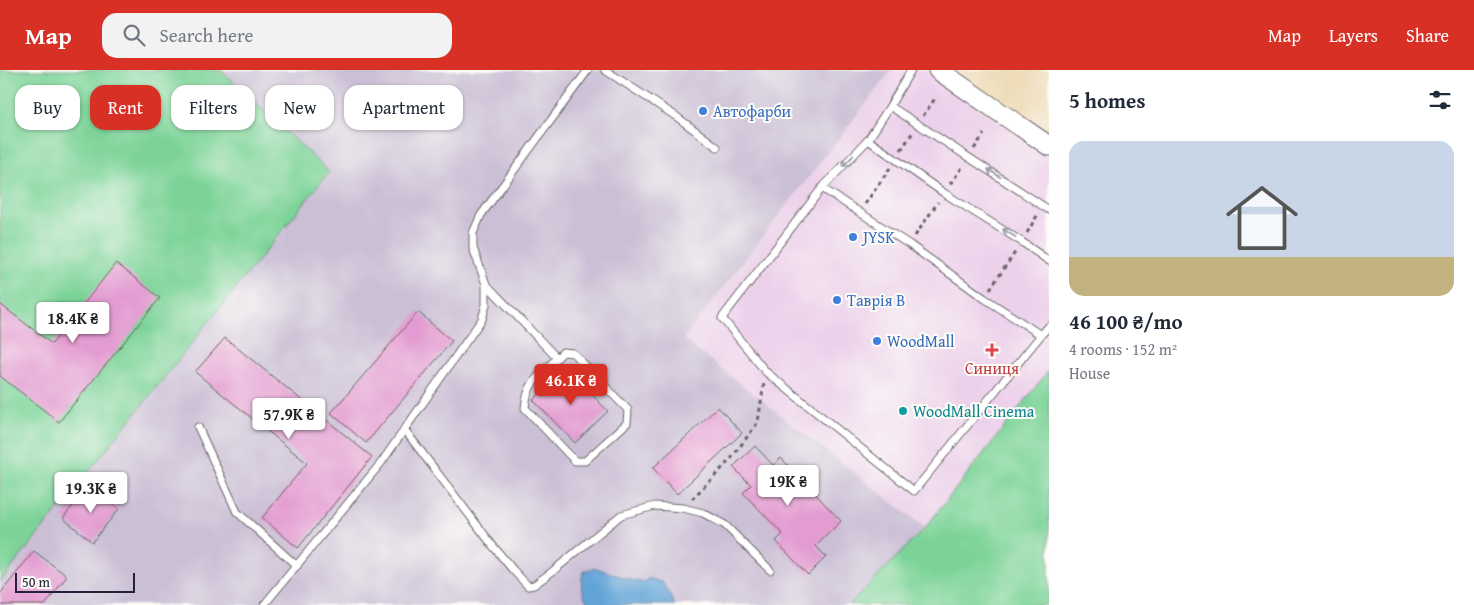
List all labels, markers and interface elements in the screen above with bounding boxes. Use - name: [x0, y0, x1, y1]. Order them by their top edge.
- search box: [102, 13, 452, 58]
- text: Map: [25, 18, 72, 53]
- icon: search: [120, 21, 148, 49]
- text: Search here: [160, 21, 253, 49]
- text: Map: [1268, 22, 1301, 49]
- text: Layers: [1329, 22, 1378, 49]
- text: Share: [1406, 22, 1449, 49]
- chip: Buy: [15, 85, 80, 130]
- chip: Rent: [90, 85, 161, 130]
- chip: Filters: [171, 85, 255, 130]
- chip: New: [265, 85, 334, 130]
- chip: Apartment: [344, 85, 463, 130]
- text: 5 homes: [1069, 85, 1145, 116]
- icon: filters: [1426, 86, 1454, 114]
- place label: Автофарби: [713, 99, 792, 123]
- marker: Автофарби: [697, 105, 709, 117]
- one-way arrow: [842, 155, 854, 168]
- one-way arrow: [987, 168, 1001, 178]
- icon: home: [1217, 173, 1307, 263]
- place label: JYSK: [861, 225, 895, 249]
- one-way arrow: [1002, 228, 1016, 238]
- marker: JYSK: [847, 231, 859, 243]
- place label: Таврія В: [847, 288, 905, 312]
- marker: Таврія В: [831, 294, 843, 306]
- pin: 18.4K ₴: [27, 302, 119, 344]
- text: 18.4K ₴: [47, 306, 99, 330]
- text: 46 100 ₴/mo: [1069, 306, 1183, 337]
- place label: WoodMall: [887, 329, 955, 353]
- marker: WoodMall: [871, 335, 883, 347]
- text: 4 rooms · 152 m²: [1069, 337, 1177, 361]
- marker: Синиця: [986, 344, 998, 356]
- place label: Синиця: [965, 356, 1019, 380]
- text: House: [1069, 361, 1110, 385]
- pin: 46.1K ₴: [525, 364, 617, 406]
- text: 46.1K ₴: [545, 368, 597, 392]
- pin: 57.9K ₴: [243, 398, 335, 440]
- place label: WoodMall Cinema: [913, 399, 1035, 423]
- text: 57.9K ₴: [263, 402, 315, 426]
- marker: WoodMall Cinema: [897, 405, 909, 417]
- pin: 19K ₴: [753, 464, 823, 507]
- text: 19K ₴: [769, 469, 807, 493]
- pin: 19.3K ₴: [45, 472, 137, 514]
- text: 19.3K ₴: [65, 476, 117, 500]
- scale bar: [15, 570, 135, 593]
- text: 50 m: [22, 572, 50, 592]

